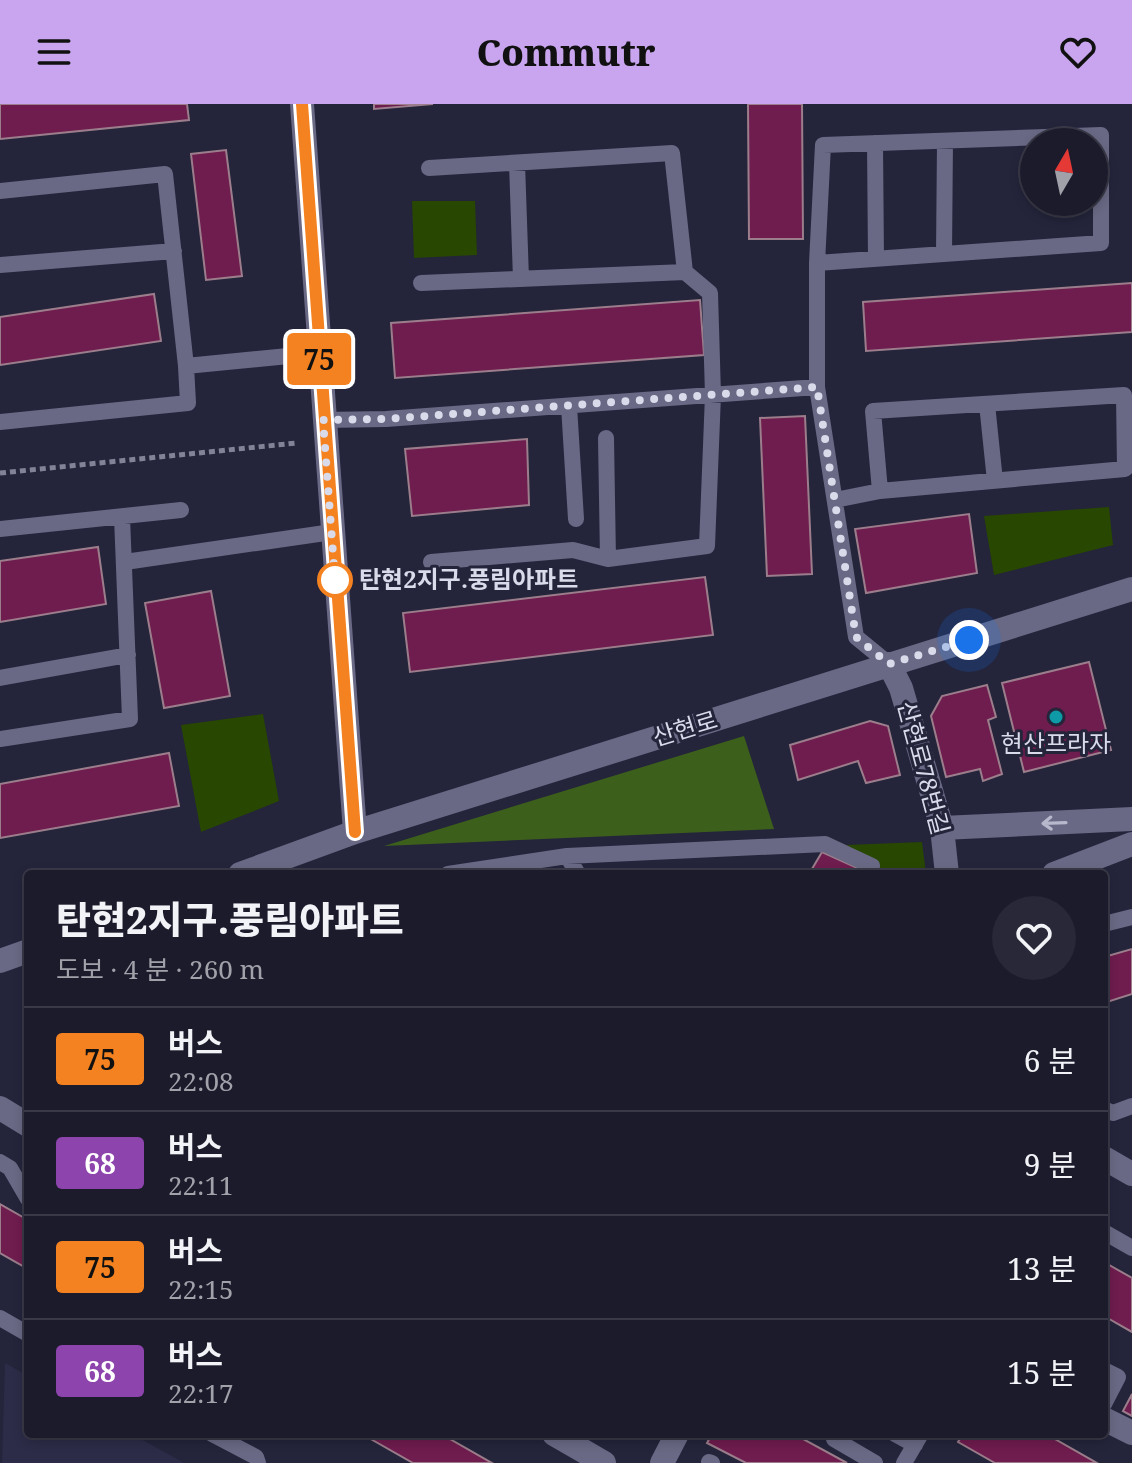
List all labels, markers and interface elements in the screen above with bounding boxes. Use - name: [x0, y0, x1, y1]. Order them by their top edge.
- text: Commutr: [476, 28, 656, 77]
- icon: menu: [32, 30, 76, 74]
- icon: heart: [1056, 30, 1100, 74]
- north arrow: [1020, 128, 1108, 216]
- map controls: [1020, 128, 1108, 216]
- line badge: 75: [283, 333, 355, 385]
- text: 75: [303, 340, 335, 378]
- place label: 탄현2지구.풍림아파트: [359, 562, 578, 595]
- marker: 탄현2지구.풍림아파트: [318, 563, 352, 597]
- your location: [949, 620, 989, 660]
- street label: 산현로78번길: [891, 697, 958, 838]
- street label: 산현로: [648, 702, 721, 753]
- marker: 현산프라자: [1047, 708, 1065, 726]
- place label: 현산프라자: [1001, 726, 1111, 759]
- one-way arrow: [1041, 816, 1068, 831]
- text: 탄현2지구.풍림아파트: [56, 893, 404, 945]
- button: heart: [992, 896, 1076, 980]
- text: 도보 · 4 분 · 260 m: [56, 951, 264, 987]
- text: 버스: [168, 1022, 223, 1063]
- text: 75: [84, 1040, 116, 1078]
- text: 6 분: [1024, 1040, 1076, 1081]
- text: 22:08: [168, 1063, 234, 1099]
- text: 버스: [168, 1126, 223, 1167]
- text: 68: [84, 1144, 116, 1182]
- text: 9 분: [1024, 1144, 1076, 1185]
- text: 22:11: [168, 1167, 234, 1203]
- text: 버스: [168, 1230, 223, 1271]
- text: 75: [84, 1248, 116, 1286]
- text: 13 분: [1007, 1248, 1076, 1289]
- text: 22:15: [168, 1271, 234, 1307]
- text: 버스: [168, 1334, 223, 1375]
- text: 68: [84, 1352, 116, 1390]
- text: 15 분: [1007, 1352, 1076, 1393]
- text: 22:17: [168, 1375, 234, 1411]

